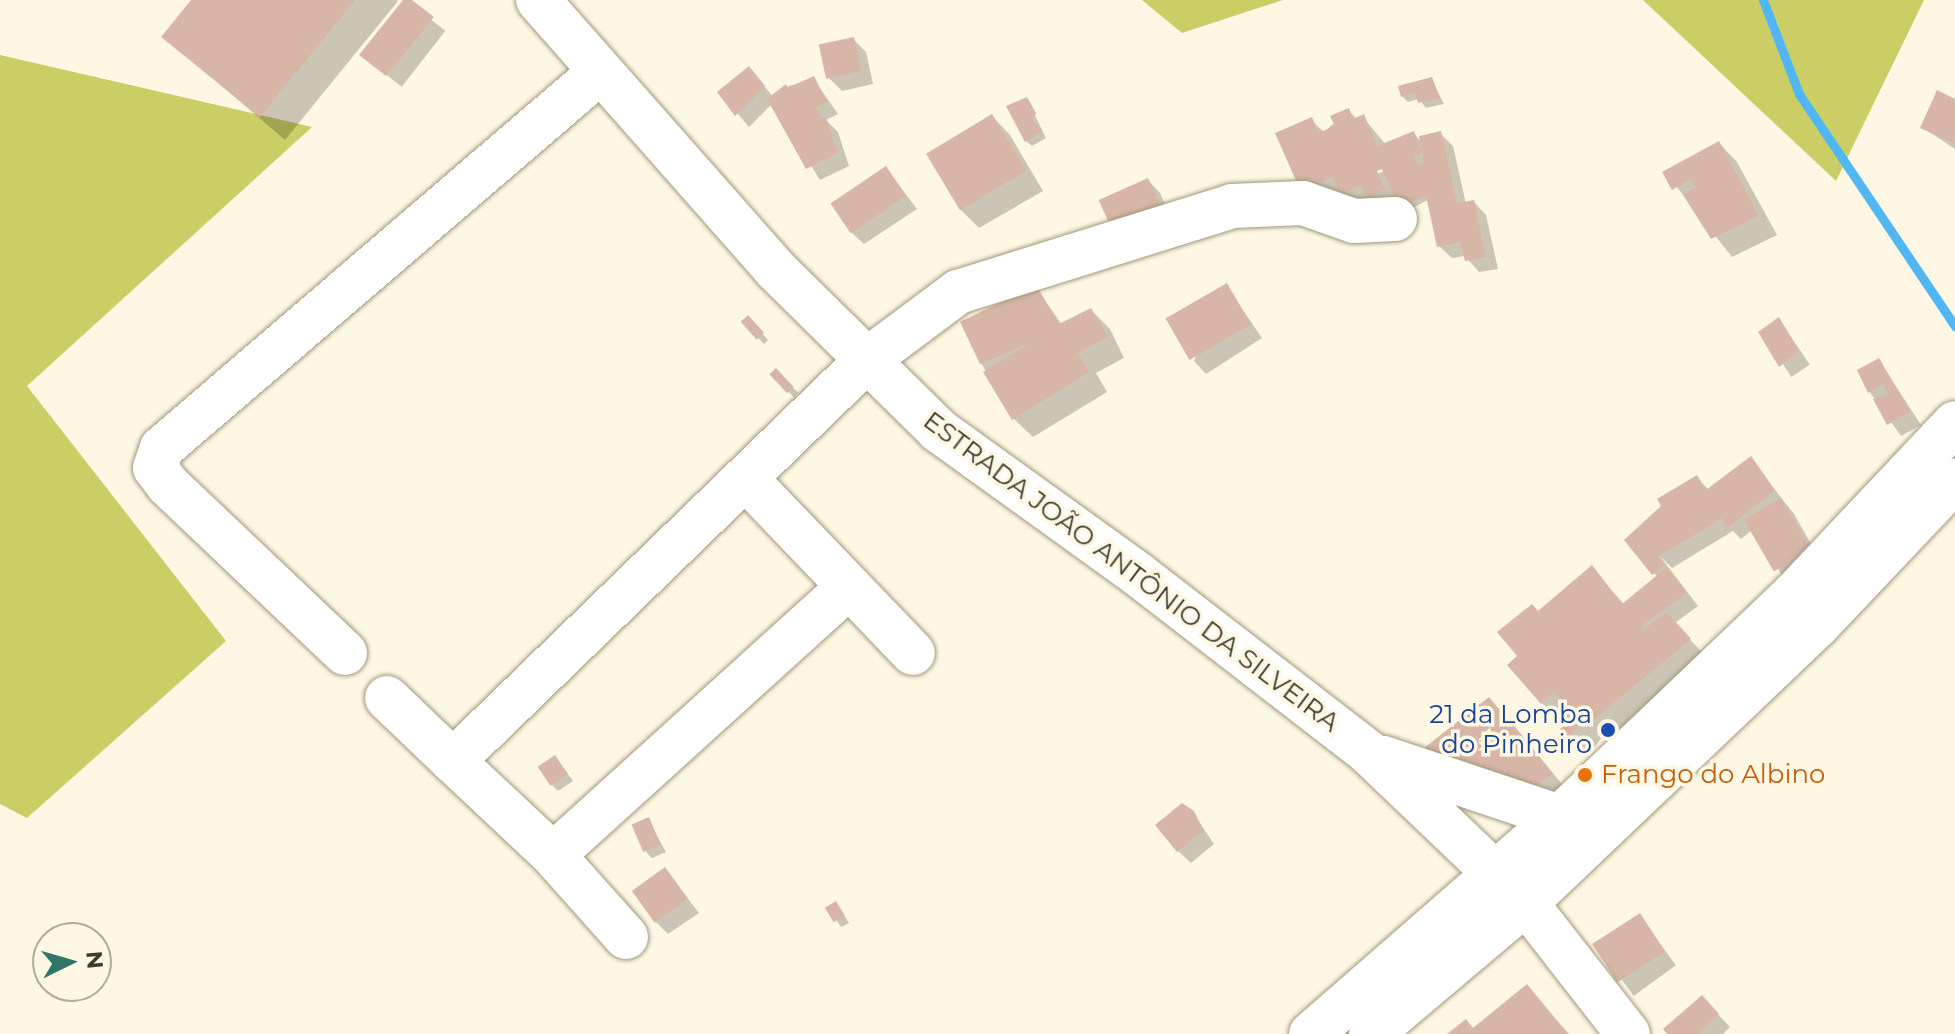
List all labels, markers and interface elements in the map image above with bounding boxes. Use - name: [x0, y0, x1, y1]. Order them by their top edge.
- street label: ESTRADA JOÃO ANTÔNIO DA SILVEIRA: [917, 405, 1345, 739]
- place label: 21 da Lomba do Pinheiro: [1429, 699, 1592, 760]
- marker: 21 da Lomba do Pinheiro: [1599, 721, 1617, 739]
- place label: Frango do Albino: [1601, 759, 1825, 791]
- marker: Frango do Albino: [1576, 766, 1594, 784]
- north arrow: [32, 922, 112, 1002]
- text: N: [80, 950, 109, 970]

